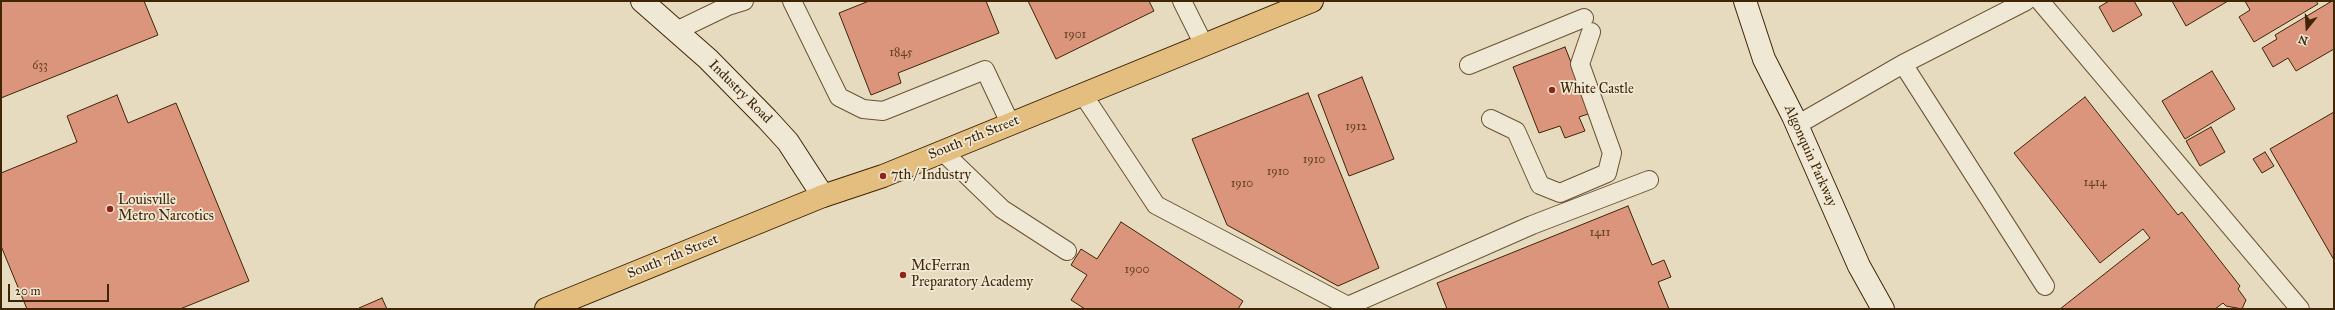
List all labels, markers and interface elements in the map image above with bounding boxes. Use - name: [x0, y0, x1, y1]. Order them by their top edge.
- north arrow: [2287, 8, 2327, 48]
- house number: 1901: [1064, 28, 1086, 42]
- text: N: [2297, 32, 2310, 48]
- house number: 1845: [889, 46, 913, 60]
- street label: Industry Road: [705, 57, 775, 127]
- house number: 633: [32, 59, 48, 73]
- place label: White Castle: [1560, 82, 1634, 98]
- marker: White Castle: [1547, 85, 1557, 95]
- street label: Algonquin Parkway: [1780, 102, 1840, 210]
- street label: South 7th Street: [926, 112, 1022, 164]
- house number: 1912: [1345, 120, 1367, 134]
- house number: 1910: [1303, 153, 1325, 167]
- house number: 1910: [1267, 165, 1289, 179]
- place label: 7th / Industry: [891, 168, 971, 184]
- marker: 7th / Industry: [878, 171, 888, 181]
- house number: 1414: [2084, 176, 2106, 190]
- house number: 1910: [1231, 177, 1253, 191]
- place label: Louisville Metro Narcotics: [118, 193, 214, 226]
- marker: Louisville Metro Narcotics: [105, 204, 115, 214]
- house number: 1411: [1590, 226, 1610, 240]
- street label: South 7th Street: [625, 231, 721, 283]
- place label: McFerran Preparatory Academy: [911, 259, 1033, 292]
- house number: 1900: [1124, 263, 1150, 277]
- marker: McFerran Preparatory Academy: [898, 270, 908, 280]
- scale bar: [10, 276, 111, 302]
- text: 20 m: [15, 284, 41, 298]

